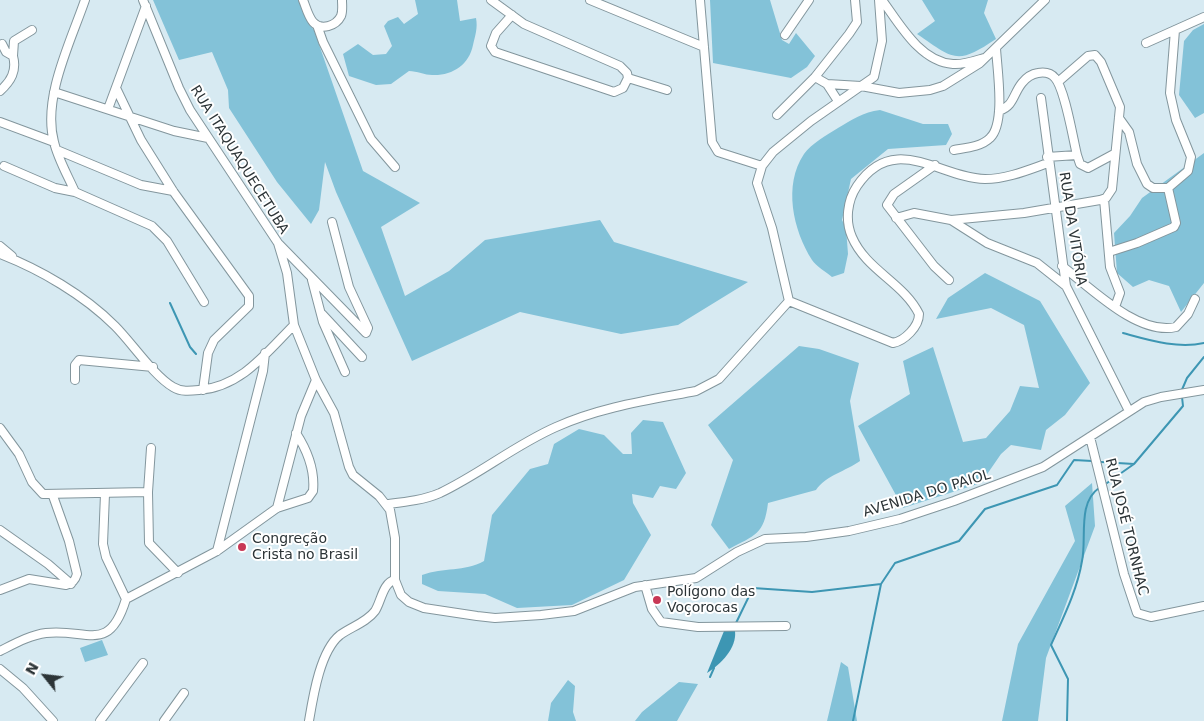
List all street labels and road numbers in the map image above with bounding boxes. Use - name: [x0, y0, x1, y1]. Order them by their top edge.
- street label: RUA ITAQUAQUECETUBA: [186, 83, 292, 237]
- street label: RUA DA VITÓRIA: [1055, 171, 1089, 287]
- street label: RUA JOSÉ TORNHAC: [1101, 457, 1151, 597]
- street label: AVENIDA DO PAIOL: [861, 467, 993, 521]

